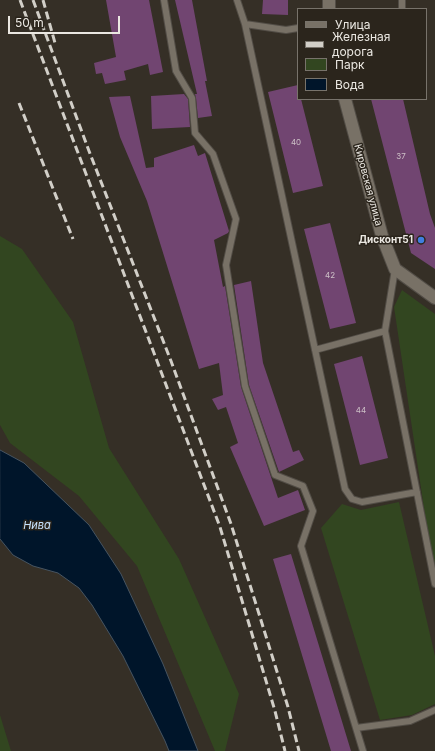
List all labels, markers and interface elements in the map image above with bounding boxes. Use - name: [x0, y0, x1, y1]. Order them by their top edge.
- scale bar: [10, 8, 122, 34]
- legend: [297, 8, 427, 100]
- text: 50 m: [15, 15, 44, 30]
- text: Улица: [335, 17, 370, 32]
- text: Железная дорога: [332, 29, 390, 59]
- text: Парк: [335, 57, 365, 72]
- text: Вода: [335, 77, 364, 92]
- house number: 40: [291, 138, 301, 148]
- street label: Кировская улица: [351, 143, 385, 227]
- house number: 37: [396, 152, 406, 162]
- place label: Дисконт51: [358, 234, 413, 246]
- marker: Дисконт51: [416, 235, 426, 245]
- house number: 42: [325, 271, 335, 281]
- house number: 44: [356, 406, 366, 416]
- water label: Нива: [23, 519, 51, 533]

